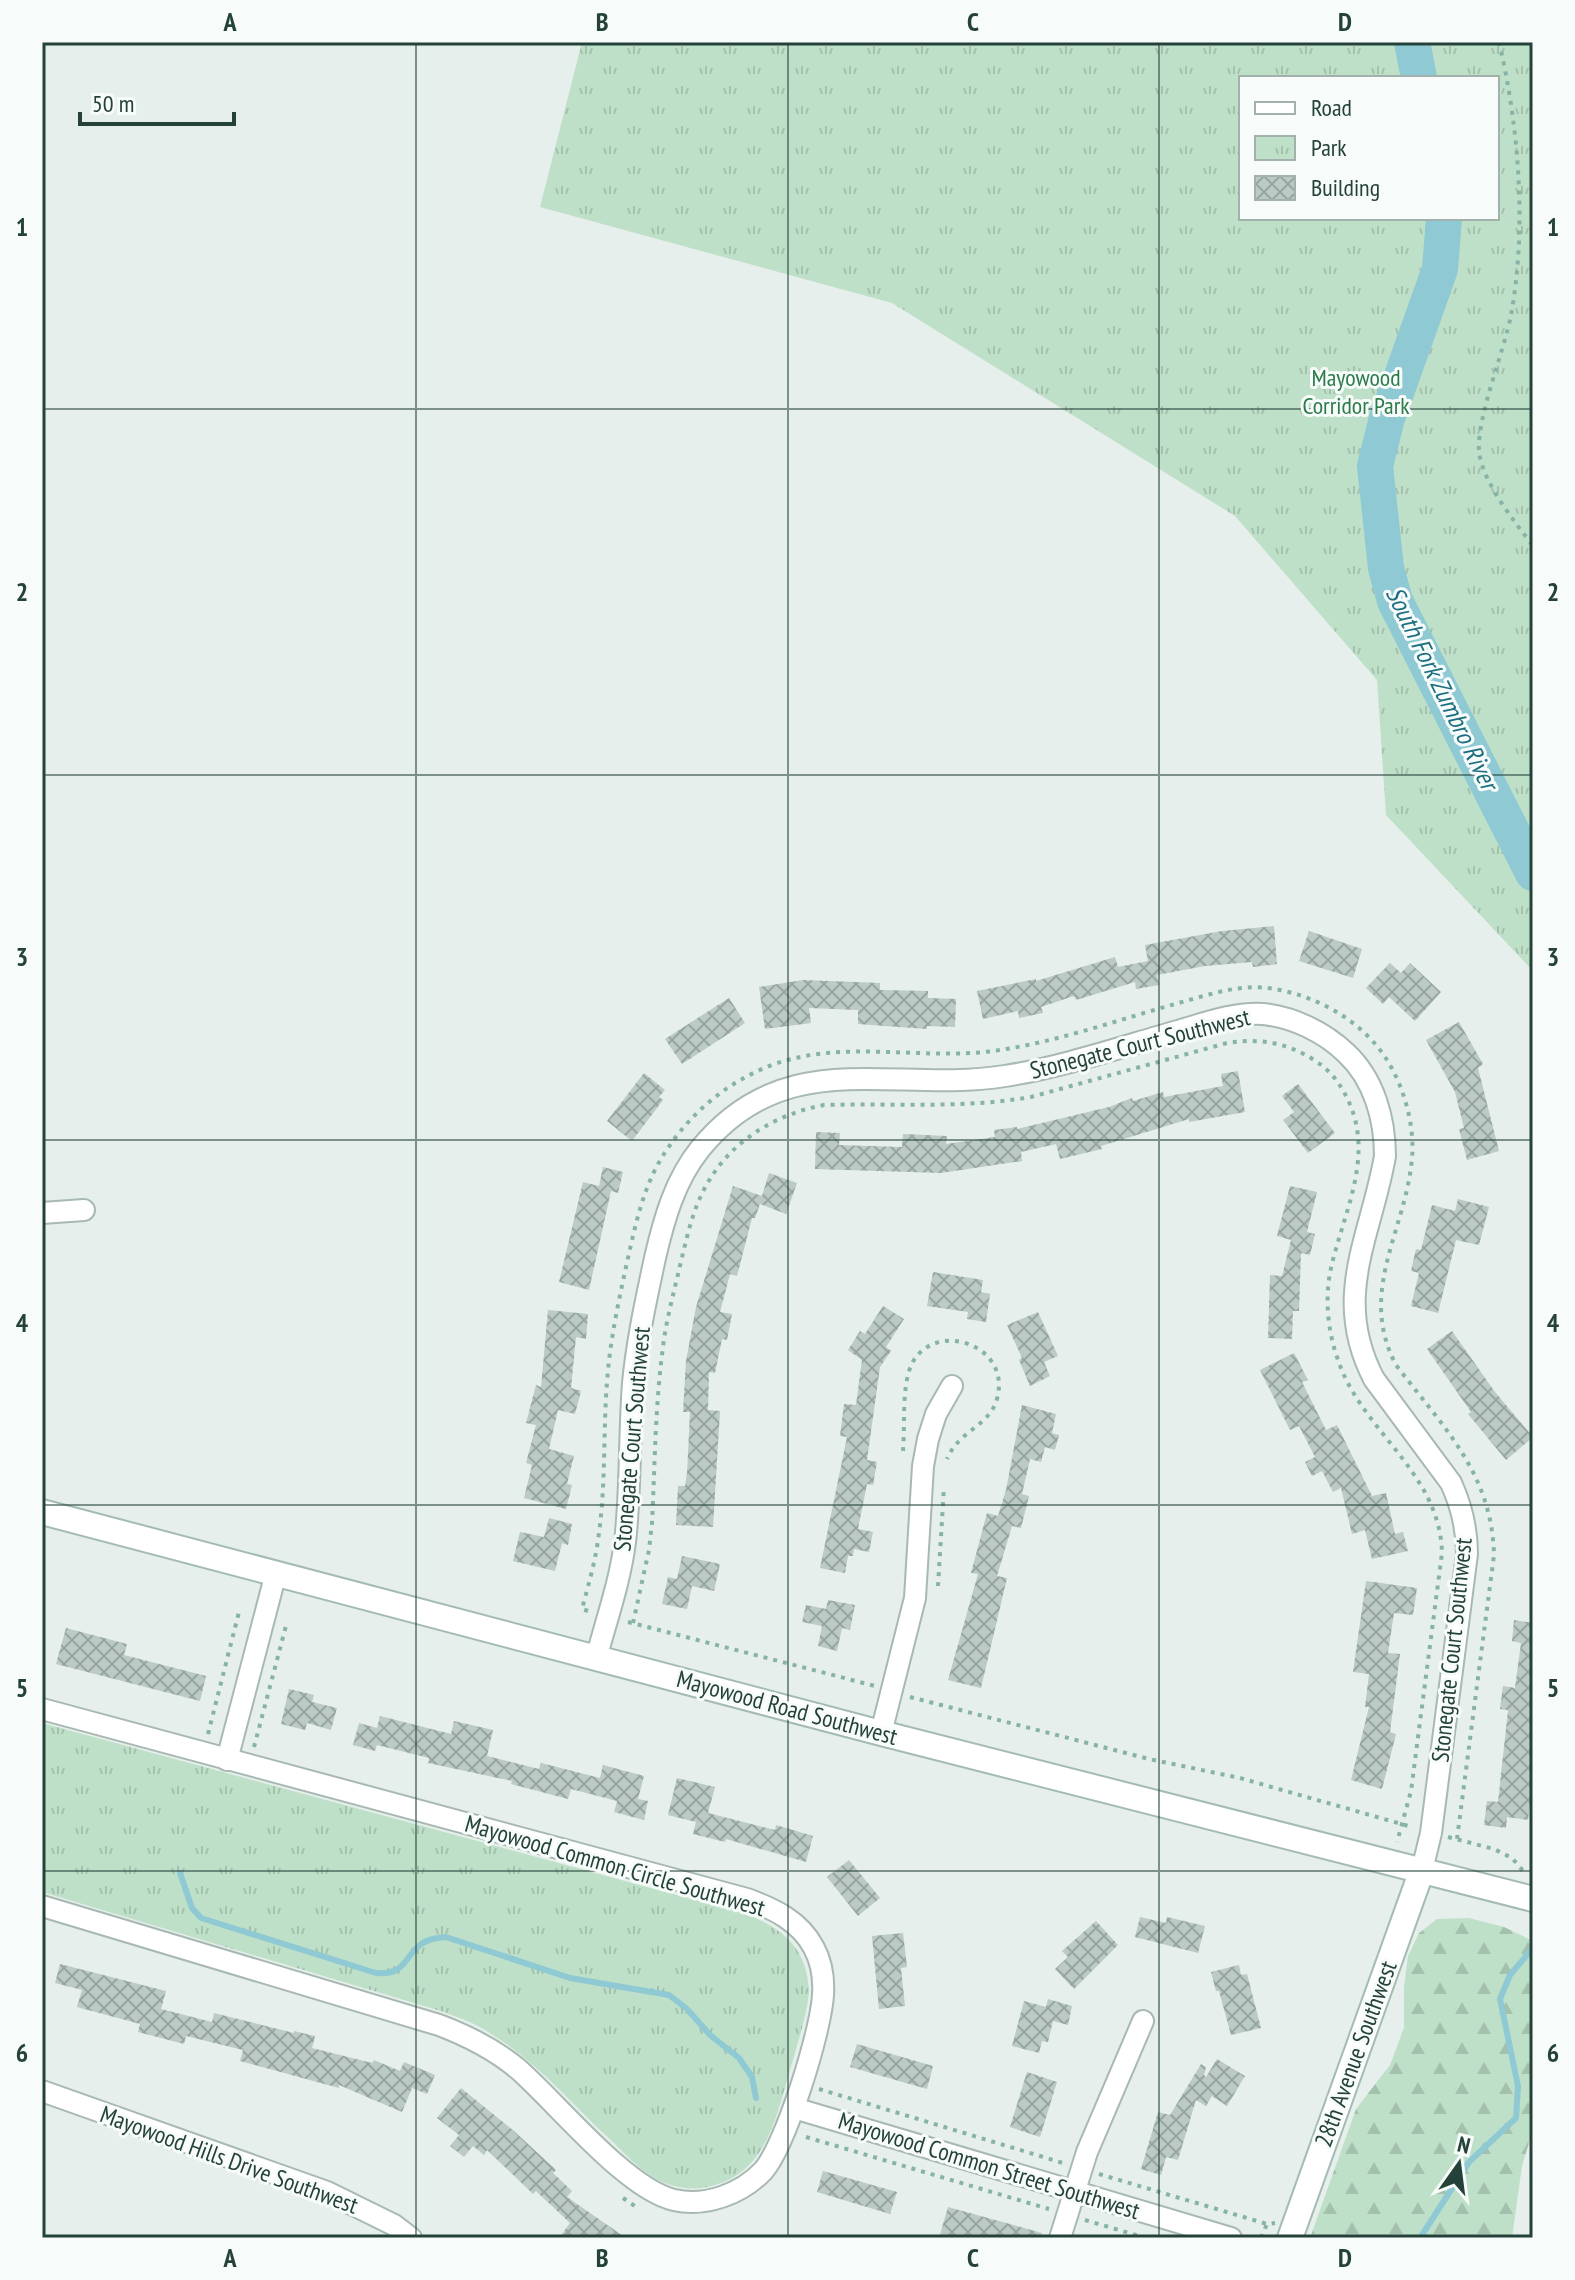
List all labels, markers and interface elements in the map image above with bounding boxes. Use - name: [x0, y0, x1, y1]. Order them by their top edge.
- text: A: [222, 5, 237, 38]
- text: B: [596, 5, 609, 38]
- text: C: [967, 5, 979, 38]
- text: D: [1338, 5, 1352, 38]
- scale bar: [80, 76, 234, 126]
- legend: [1239, 76, 1499, 220]
- text: 50 m: [92, 88, 134, 119]
- text: Road: [1311, 92, 1352, 123]
- text: Park: [1311, 132, 1347, 163]
- text: Building: [1311, 172, 1380, 203]
- text: 1: [16, 210, 28, 243]
- text: 1: [1547, 210, 1559, 243]
- park label: Mayowood Corridor Park: [1302, 362, 1410, 421]
- text: 2: [16, 575, 28, 608]
- text: 2: [1547, 575, 1559, 608]
- water label: South Fork Zumbro River: [1379, 581, 1508, 798]
- text: 3: [16, 940, 28, 973]
- text: 3: [1547, 940, 1559, 973]
- street label: Stonegate Court Southwest: [1027, 1001, 1253, 1086]
- text: 4: [16, 1306, 29, 1339]
- text: 4: [1547, 1306, 1560, 1339]
- street label: Stonegate Court Southwest: [606, 1325, 657, 1553]
- street label: Stonegate Court Southwest: [1424, 1536, 1479, 1764]
- street label: Mayowood Road Southwest: [673, 1663, 901, 1752]
- text: 5: [16, 1671, 28, 1704]
- text: 5: [1547, 1671, 1559, 1704]
- street label: Mayowood Common Circle Southwest: [461, 1808, 769, 1923]
- street label: 28th Avenue Southwest: [1307, 1956, 1404, 2151]
- text: 6: [16, 2036, 28, 2069]
- text: 6: [1547, 2036, 1559, 2069]
- street label: Mayowood Hills Drive Southwest: [96, 2098, 363, 2221]
- street label: Mayowood Common Street Southwest: [835, 2105, 1144, 2226]
- north arrow: [1419, 2124, 1499, 2204]
- text: N: [1455, 2130, 1473, 2160]
- text: A: [222, 2241, 237, 2274]
- text: B: [596, 2241, 609, 2274]
- text: C: [967, 2241, 979, 2274]
- text: D: [1338, 2241, 1352, 2274]

